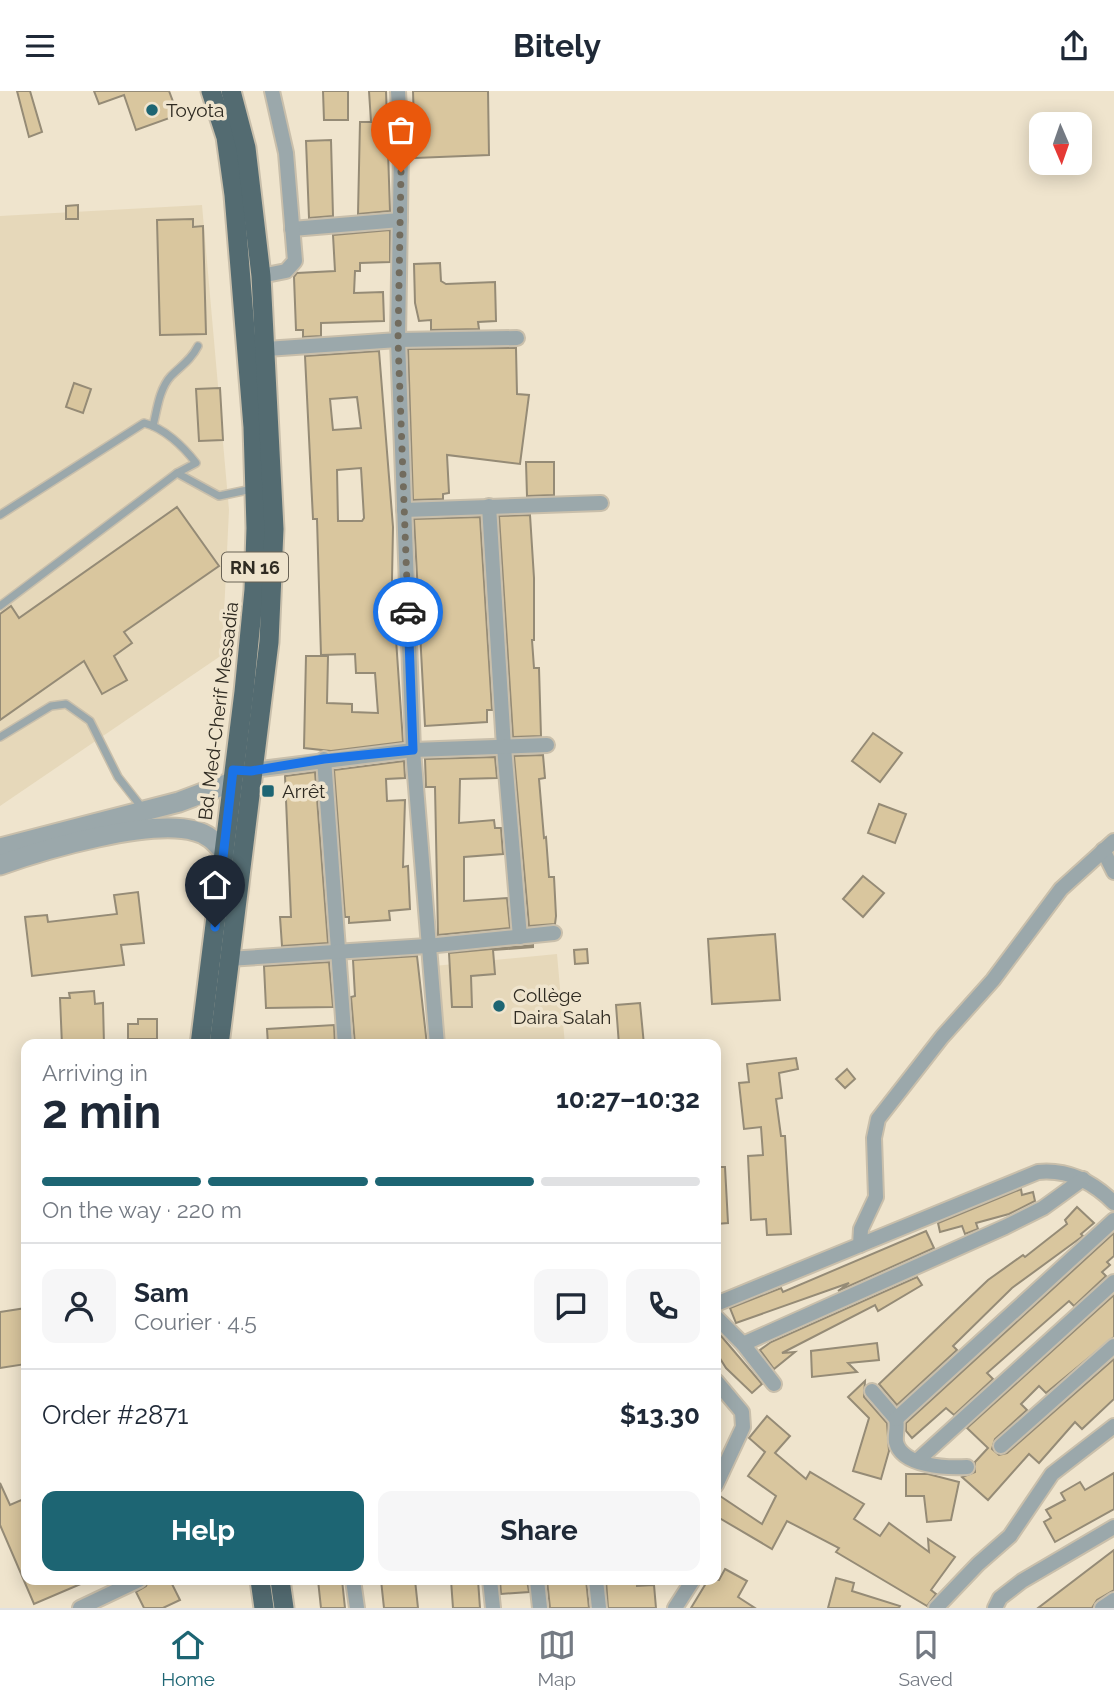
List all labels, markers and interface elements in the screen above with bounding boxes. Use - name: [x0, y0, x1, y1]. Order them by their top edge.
- icon: menu: [21, 27, 59, 65]
- text: Bitely: [513, 27, 601, 64]
- icon: share: [1055, 27, 1093, 65]
- place label: Toyota: [166, 99, 224, 121]
- pin: [371, 100, 431, 172]
- marker: Toyota: [144, 102, 160, 118]
- icon: bag: [382, 111, 420, 149]
- north arrow: [1029, 112, 1092, 175]
- map controls: [1029, 112, 1092, 175]
- road number: RN 16: [222, 553, 288, 581]
- courier: [373, 577, 443, 647]
- icon: car: [389, 593, 427, 631]
- street label: Bd. Med-Cherif Messadia: [194, 601, 242, 821]
- place label: Arrêt: [282, 780, 326, 802]
- marker: Arrêt: [260, 783, 276, 799]
- pin: [185, 855, 245, 927]
- icon: home: [196, 866, 234, 904]
- place label: Collège Daira Salah: [513, 984, 611, 1028]
- marker: Collège Daira Salah: [491, 998, 507, 1014]
- text: Arriving in: [42, 1059, 148, 1086]
- text: 10:27–10:32: [556, 1084, 700, 1114]
- text: 2 min: [42, 1085, 161, 1139]
- text: On the way · 220 m: [42, 1196, 242, 1223]
- button: person: [42, 1269, 116, 1343]
- button: chat: [534, 1269, 608, 1343]
- button: phone: [626, 1269, 700, 1343]
- text: Sam: [134, 1278, 189, 1308]
- text: Courier · 4.5: [134, 1308, 257, 1335]
- text: Order #2871: [42, 1400, 188, 1430]
- text: $13.30: [620, 1400, 700, 1430]
- button: Help: [42, 1491, 364, 1571]
- button: Share: [378, 1491, 700, 1571]
- tab: Home: [161, 1626, 215, 1690]
- tab: Map: [537, 1626, 576, 1690]
- tab: Saved: [898, 1626, 953, 1690]

